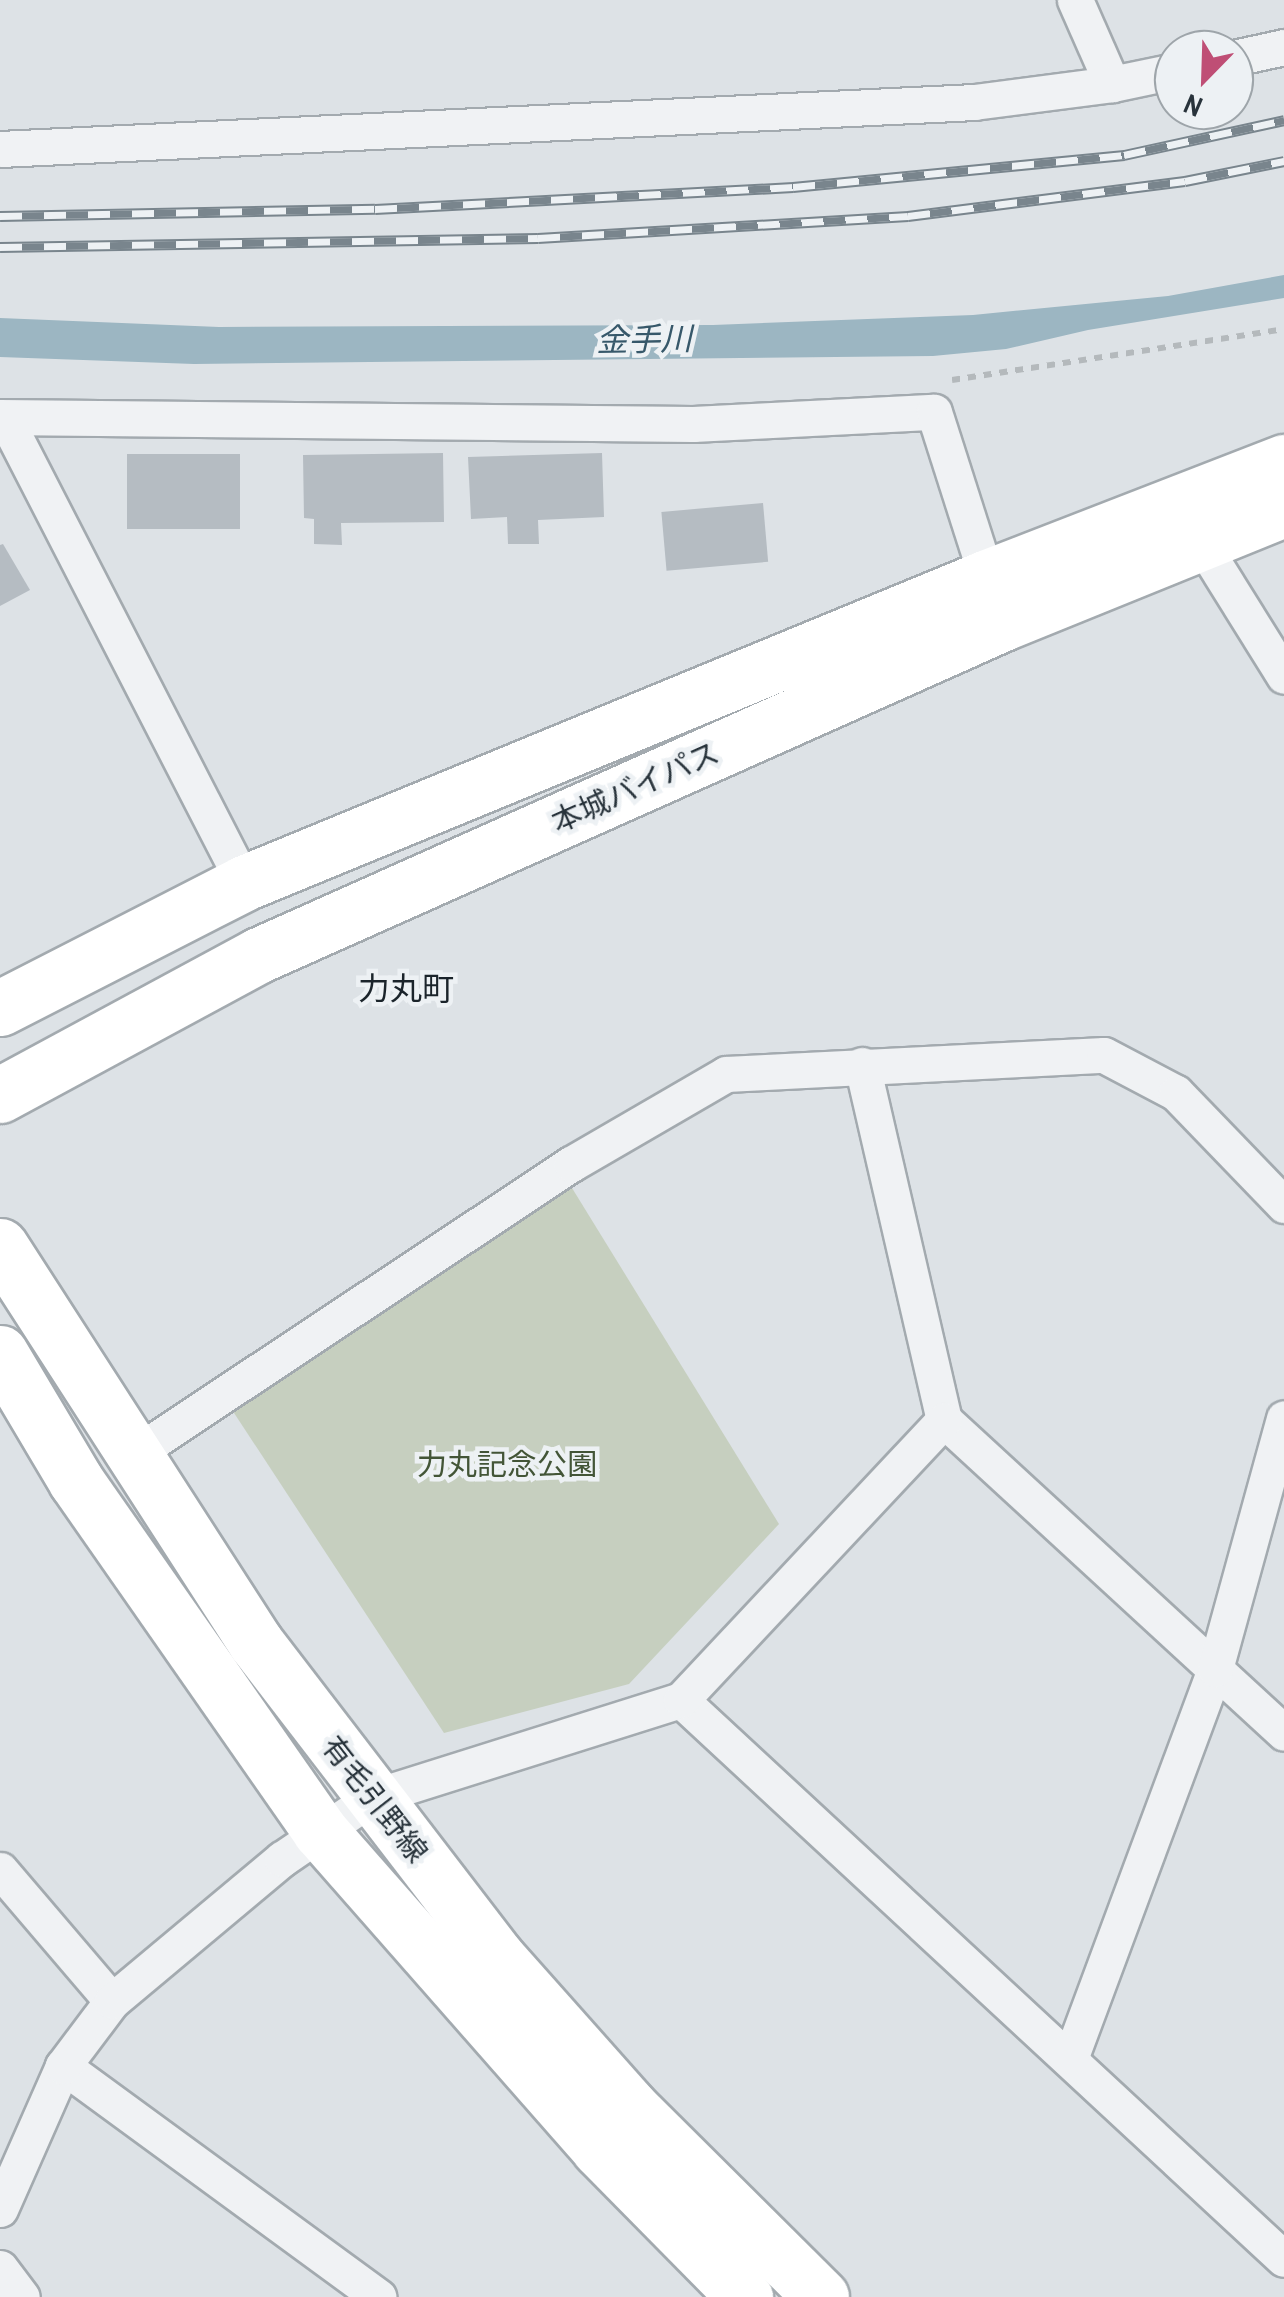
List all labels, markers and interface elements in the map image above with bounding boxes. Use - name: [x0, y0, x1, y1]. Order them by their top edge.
- north arrow: [1154, 30, 1254, 130]
- text: N: [1178, 85, 1208, 127]
- water label: 金手川: [596, 320, 692, 360]
- street label: 本城バイパス: [545, 734, 725, 840]
- district label: 力丸町: [358, 970, 454, 1008]
- park label: 力丸記念公園: [417, 1446, 597, 1482]
- street label: 有毛引野線: [315, 1729, 435, 1869]

